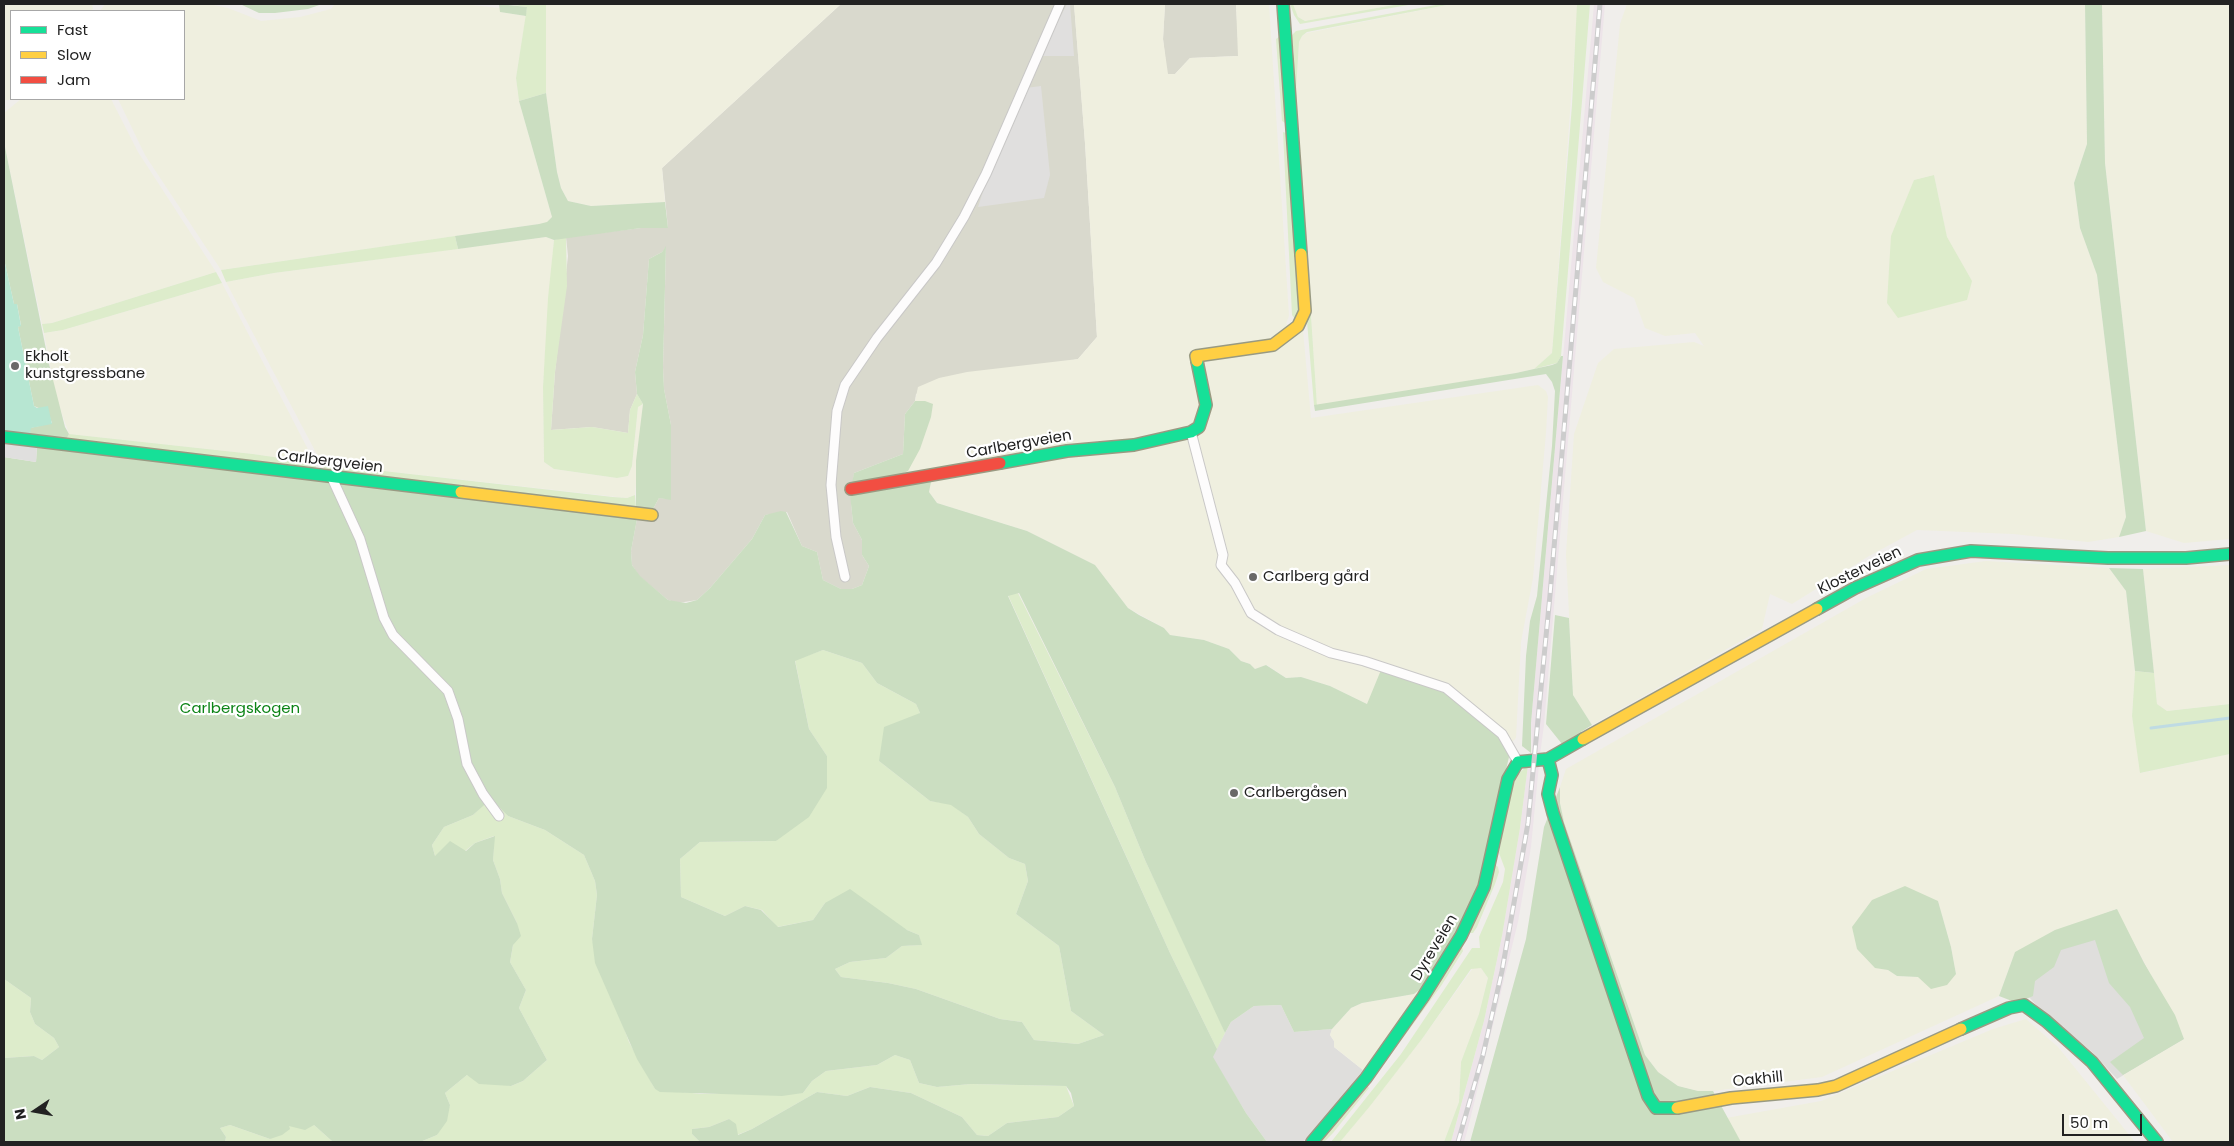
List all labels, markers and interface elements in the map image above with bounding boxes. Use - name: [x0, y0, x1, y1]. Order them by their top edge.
- legend: [10, 10, 185, 100]
- text: Fast: [57, 19, 88, 40]
- text: Slow: [57, 44, 91, 65]
- text: Jam: [57, 69, 91, 90]
- place label: Ekholt kunstgressbane: [25, 348, 145, 383]
- marker: Ekholt kunstgressbane: [9, 360, 21, 372]
- street label: Carlbergveien: [965, 427, 1073, 463]
- street label: Carlbergveien: [276, 447, 384, 477]
- street label: Klosterveien: [1815, 543, 1905, 599]
- place label: Carlberg gård: [1263, 568, 1369, 586]
- marker: Carlberg gård: [1247, 571, 1259, 583]
- park label: Carlbergskogen: [180, 700, 300, 718]
- place label: Carlbergåsen: [1244, 784, 1347, 802]
- marker: Carlbergåsen: [1228, 787, 1240, 799]
- street label: Dyreveien: [1408, 912, 1462, 984]
- street label: Oakhill: [1732, 1068, 1784, 1092]
- north arrow: [10, 1086, 60, 1136]
- scale bar: [2064, 1104, 2144, 1136]
- text: N: [9, 1107, 31, 1121]
- text: 50 m: [2070, 1112, 2108, 1133]

